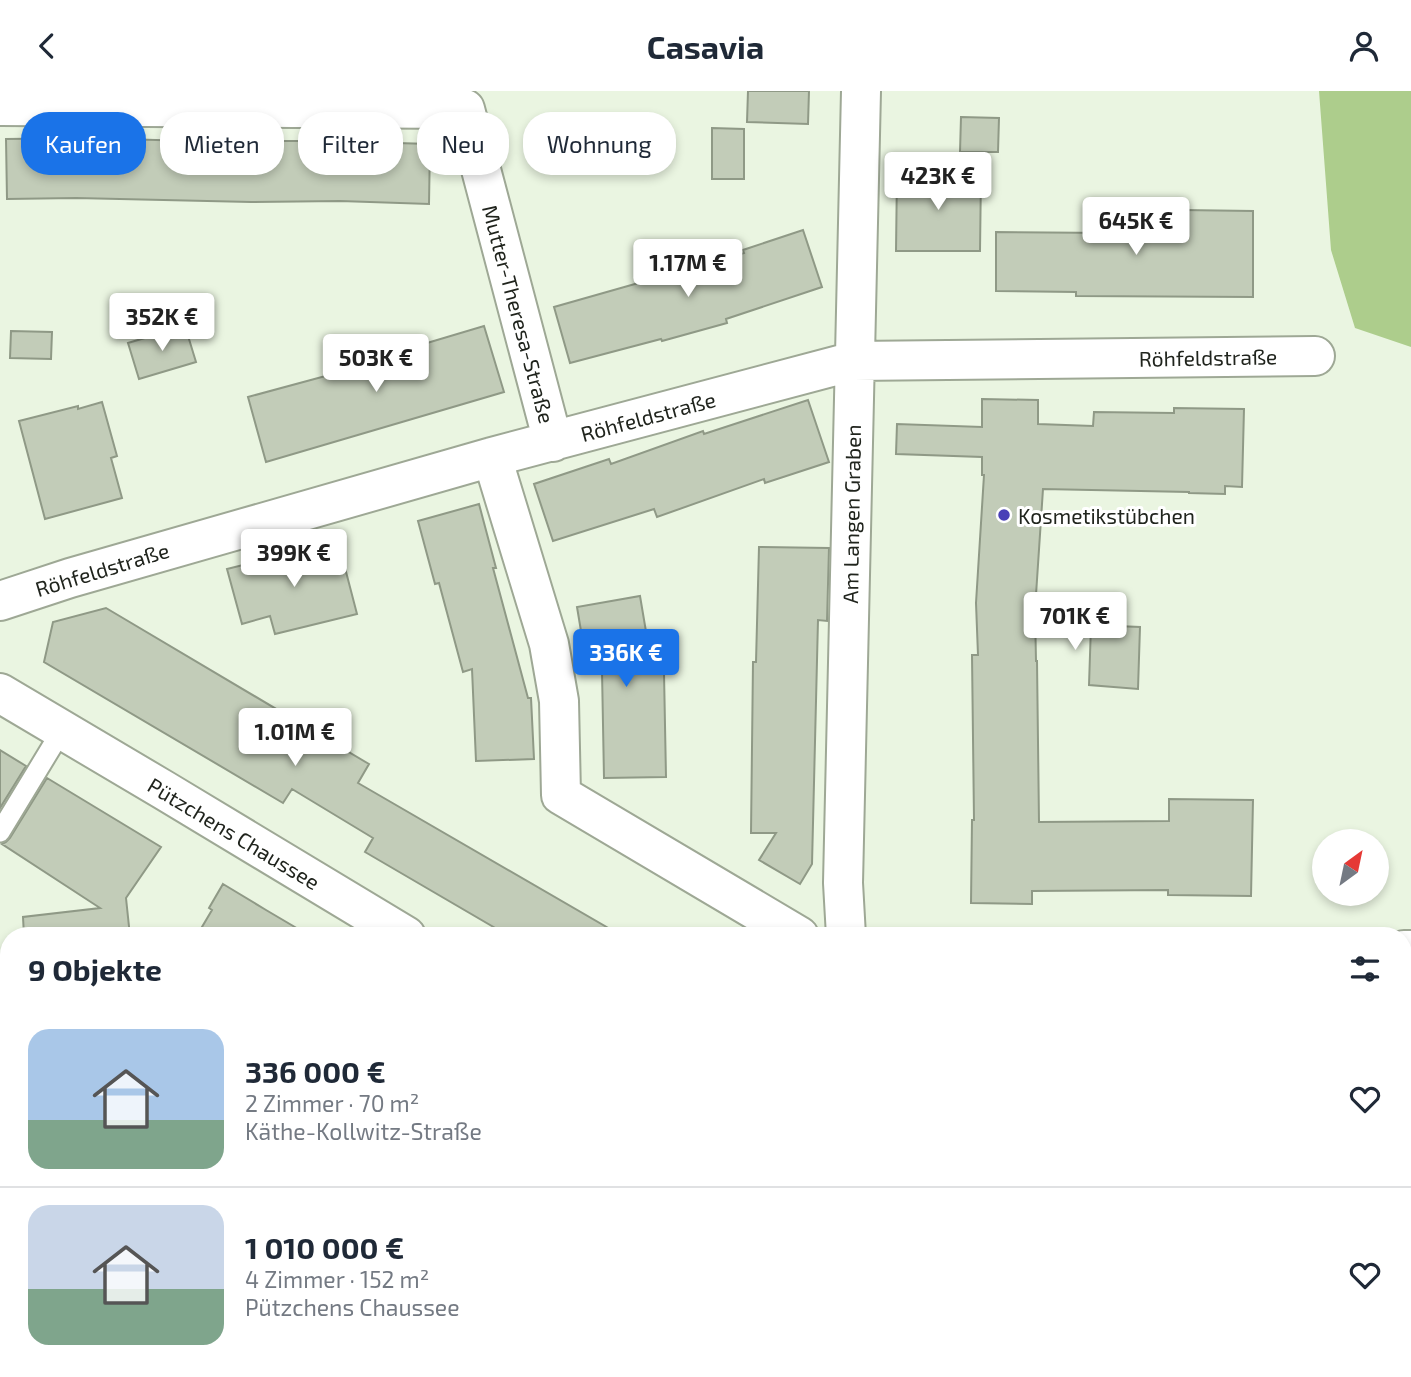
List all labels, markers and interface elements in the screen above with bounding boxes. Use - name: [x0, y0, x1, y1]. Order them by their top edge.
- icon: back: [28, 27, 66, 65]
- text: Casavia: [647, 27, 764, 65]
- icon: person: [1345, 27, 1383, 65]
- chip: Kaufen: [21, 112, 146, 175]
- chip: Mieten: [160, 112, 284, 175]
- chip: Filter: [298, 112, 403, 175]
- chip: Neu: [417, 112, 509, 175]
- chip: Wohnung: [523, 112, 676, 175]
- pin: 423K €: [881, 152, 995, 212]
- text: 423K €: [900, 161, 976, 189]
- pin: 645K €: [1079, 197, 1193, 257]
- street label: Mutter-Theresa-Straße: [478, 202, 560, 426]
- text: 645K €: [1098, 206, 1174, 234]
- pin: 1.17M €: [623, 239, 753, 299]
- text: 1.17M €: [649, 248, 727, 276]
- pin: 352K €: [105, 293, 219, 353]
- text: 352K €: [125, 302, 199, 330]
- pin: 503K €: [319, 335, 433, 394]
- text: 503K €: [339, 343, 413, 371]
- street label: Röhfeldstraße: [1139, 343, 1277, 371]
- street label: Röhfeldstraße: [578, 386, 718, 446]
- street label: Am Langen Graben: [837, 424, 865, 604]
- place label: Kosmetikstübchen: [1018, 503, 1195, 528]
- marker: Kosmetikstübchen: [996, 507, 1012, 523]
- pin: 399K €: [237, 529, 351, 589]
- street label: Röhfeldstraße: [32, 537, 172, 601]
- text: 399K €: [257, 538, 331, 566]
- pin: 701K €: [1018, 593, 1132, 652]
- text: 701K €: [1040, 601, 1110, 629]
- pin: 336K €: [569, 629, 683, 689]
- text: 336K €: [589, 638, 663, 666]
- pin: 1.01M €: [230, 709, 360, 768]
- text: 1.01M €: [255, 717, 335, 745]
- street label: Pützchens Chaussee: [144, 772, 324, 894]
- north arrow: [1312, 829, 1390, 907]
- map controls: [1312, 829, 1389, 906]
- icon: filters: [1346, 950, 1384, 988]
- text: 9 Objekte: [28, 951, 162, 987]
- text: 336 000 €: [245, 1053, 386, 1089]
- icon: home: [84, 1057, 168, 1141]
- icon: heart: [1346, 1080, 1384, 1118]
- text: 2 Zimmer · 70 m²: [245, 1089, 419, 1117]
- text: Käthe-Kollwitz-Straße: [245, 1117, 482, 1145]
- text: 1 010 000 €: [245, 1229, 404, 1265]
- icon: home: [84, 1233, 168, 1317]
- icon: heart: [1346, 1256, 1384, 1294]
- text: 4 Zimmer · 152 m²: [245, 1265, 429, 1293]
- text: Pützchens Chaussee: [245, 1293, 460, 1321]

